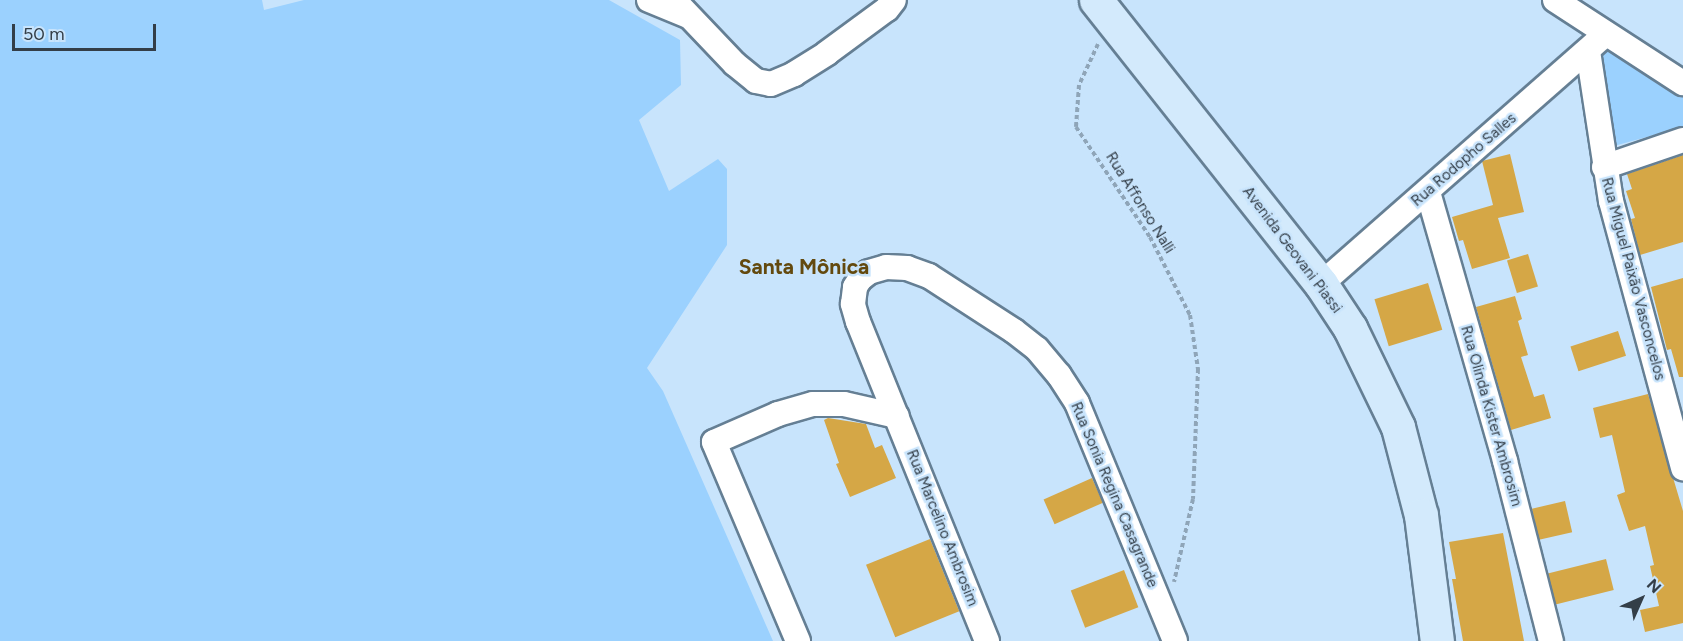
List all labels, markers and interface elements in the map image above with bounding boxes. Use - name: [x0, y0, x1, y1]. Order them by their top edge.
- scale bar: [15, 12, 159, 50]
- text: 50 m: [23, 23, 65, 45]
- street label: Rua Rodopho Salles: [1408, 110, 1520, 210]
- street label: Rua Affonso Nalli: [1102, 149, 1178, 257]
- street label: Rua Miguel Paixão Vasconcelos: [1597, 176, 1669, 382]
- street label: Avenida Geovani Piassi: [1238, 183, 1346, 317]
- district label: Santa Mônica: [739, 254, 869, 280]
- street label: Rua Olinda Kister Ambrosim: [1457, 324, 1525, 508]
- street label: Rua Sonia Regina Casagrande: [1067, 400, 1161, 590]
- street label: Rua Marcelino Ambrosim: [902, 447, 982, 609]
- north arrow: [1611, 569, 1671, 629]
- text: N: [1643, 575, 1665, 597]

